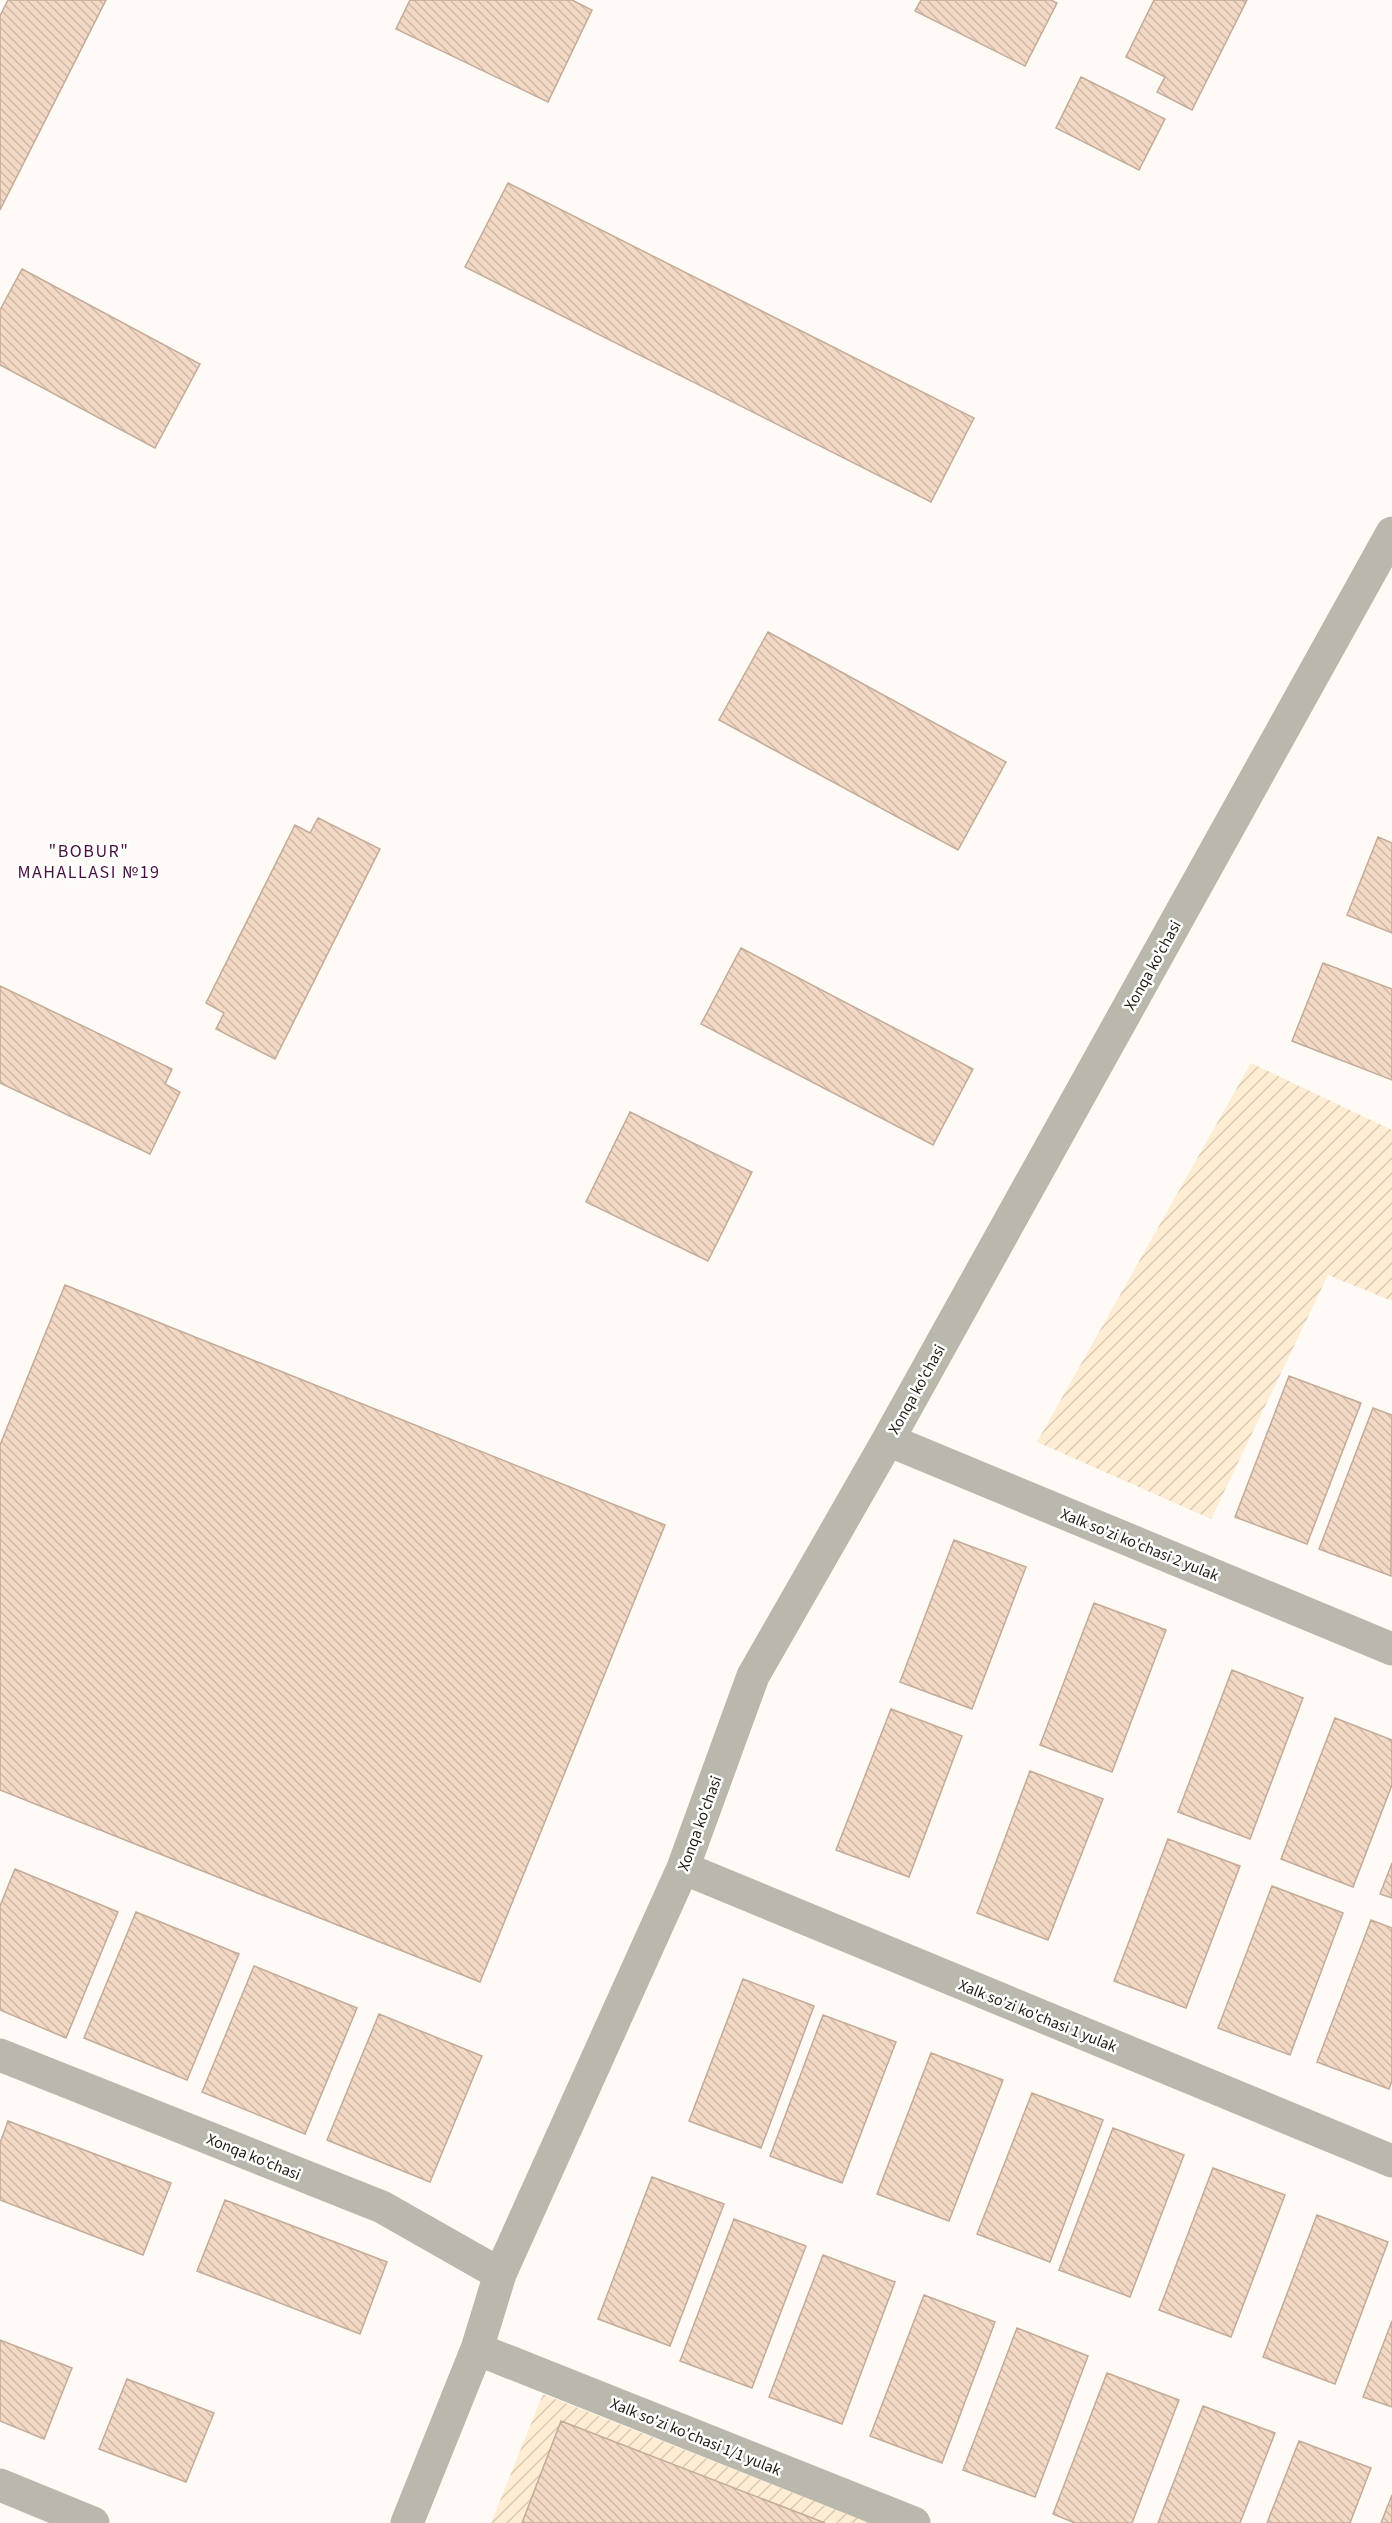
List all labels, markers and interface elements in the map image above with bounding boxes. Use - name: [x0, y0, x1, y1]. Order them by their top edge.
- district label: "BOBUR" MAHALLASI №19: [17, 839, 161, 885]
- street label: Xonqa ko'chasi: [1119, 917, 1187, 1014]
- street label: Xonqa ko'chasi: [883, 1341, 951, 1438]
- street label: Xalk so'zi ko'chasi 2 yulak: [1057, 1503, 1222, 1587]
- street label: Xonqa ko'chasi: [673, 1773, 727, 1874]
- street label: Xalk so'zi ko'chasi 1 yulak: [955, 1974, 1120, 2058]
- street label: Xonqa ko'chasi: [203, 2128, 304, 2186]
- street label: Xalk so'zi ko'chasi 1/1 yulak: [607, 2393, 784, 2481]

